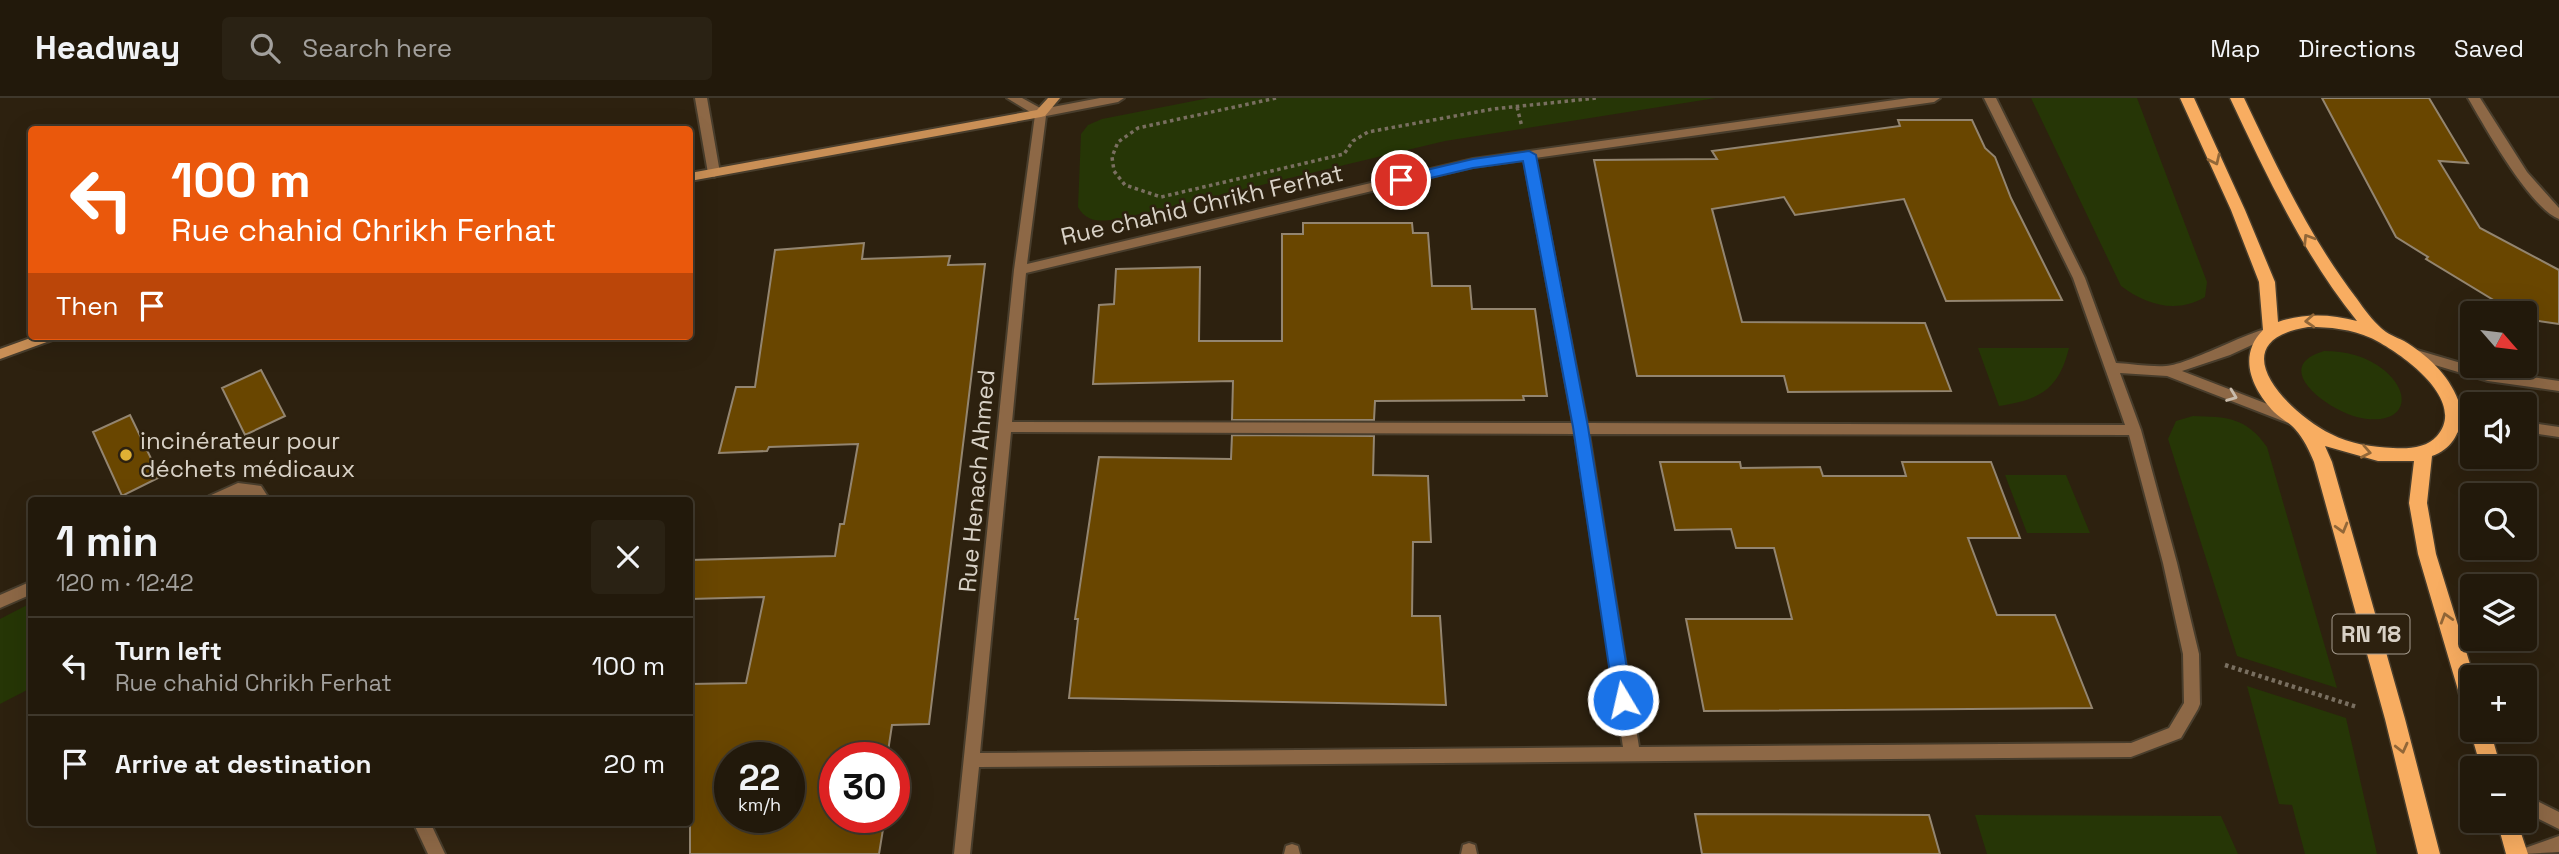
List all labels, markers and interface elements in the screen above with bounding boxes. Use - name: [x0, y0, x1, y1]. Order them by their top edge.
- search box: [222, 17, 712, 80]
- text: Headway: [35, 27, 180, 69]
- icon: search: [246, 29, 284, 67]
- text: Search here: [302, 31, 452, 65]
- text: Map: [2210, 33, 2260, 64]
- text: Directions: [2298, 33, 2416, 64]
- text: Saved: [2454, 33, 2524, 64]
- text: 100 m: [171, 149, 311, 211]
- pin: [1371, 150, 1431, 210]
- one-way arrow: [2207, 153, 2221, 165]
- icon: left: [56, 154, 147, 245]
- street label: Rue chahid Chrikh Ferhat: [1058, 157, 1346, 252]
- icon: arrive: [1382, 161, 1420, 199]
- text: Rue chahid Chrikh Ferhat: [171, 210, 556, 250]
- one-way arrow: [2303, 234, 2316, 247]
- icon: arrive: [133, 287, 171, 325]
- text: Then: [56, 289, 119, 323]
- north arrow: [2460, 301, 2538, 378]
- map controls: [2460, 301, 2537, 833]
- one-way arrow: [2304, 314, 2315, 329]
- street label: Rue Henach Ahmed: [951, 368, 1002, 594]
- one-way arrow: [2225, 387, 2237, 401]
- button: sound: [2460, 392, 2537, 469]
- place label: incinérateur pour déchets médicaux: [140, 425, 355, 484]
- one-way arrow: [2360, 443, 2372, 458]
- marker: incinérateur pour déchets médicaux: [118, 447, 134, 463]
- button: search: [2460, 483, 2537, 560]
- text: 1 min: [56, 515, 159, 568]
- button: close: [591, 520, 665, 594]
- one-way arrow: [2333, 522, 2348, 534]
- text: 120 m · 12:42: [56, 568, 194, 598]
- button: layers: [2460, 574, 2537, 651]
- one-way arrow: [2440, 612, 2455, 624]
- road number: RN 18: [2332, 614, 2410, 654]
- text: Turn left: [115, 634, 222, 668]
- icon: left: [56, 647, 94, 685]
- text: 100 m: [592, 649, 665, 683]
- position arrow: [1586, 663, 1660, 737]
- button: +: [2460, 665, 2537, 742]
- text: Rue chahid Chrikh Ferhat: [115, 668, 392, 698]
- speed limit sign: 30: [819, 742, 910, 833]
- one-way arrow: [2394, 742, 2408, 754]
- icon: arrive: [56, 745, 94, 783]
- text: Arrive at destination: [115, 747, 372, 781]
- text: 20 m: [604, 747, 665, 781]
- text: 22: [739, 756, 780, 800]
- button: −: [2460, 756, 2537, 833]
- text: km/h: [738, 793, 781, 816]

